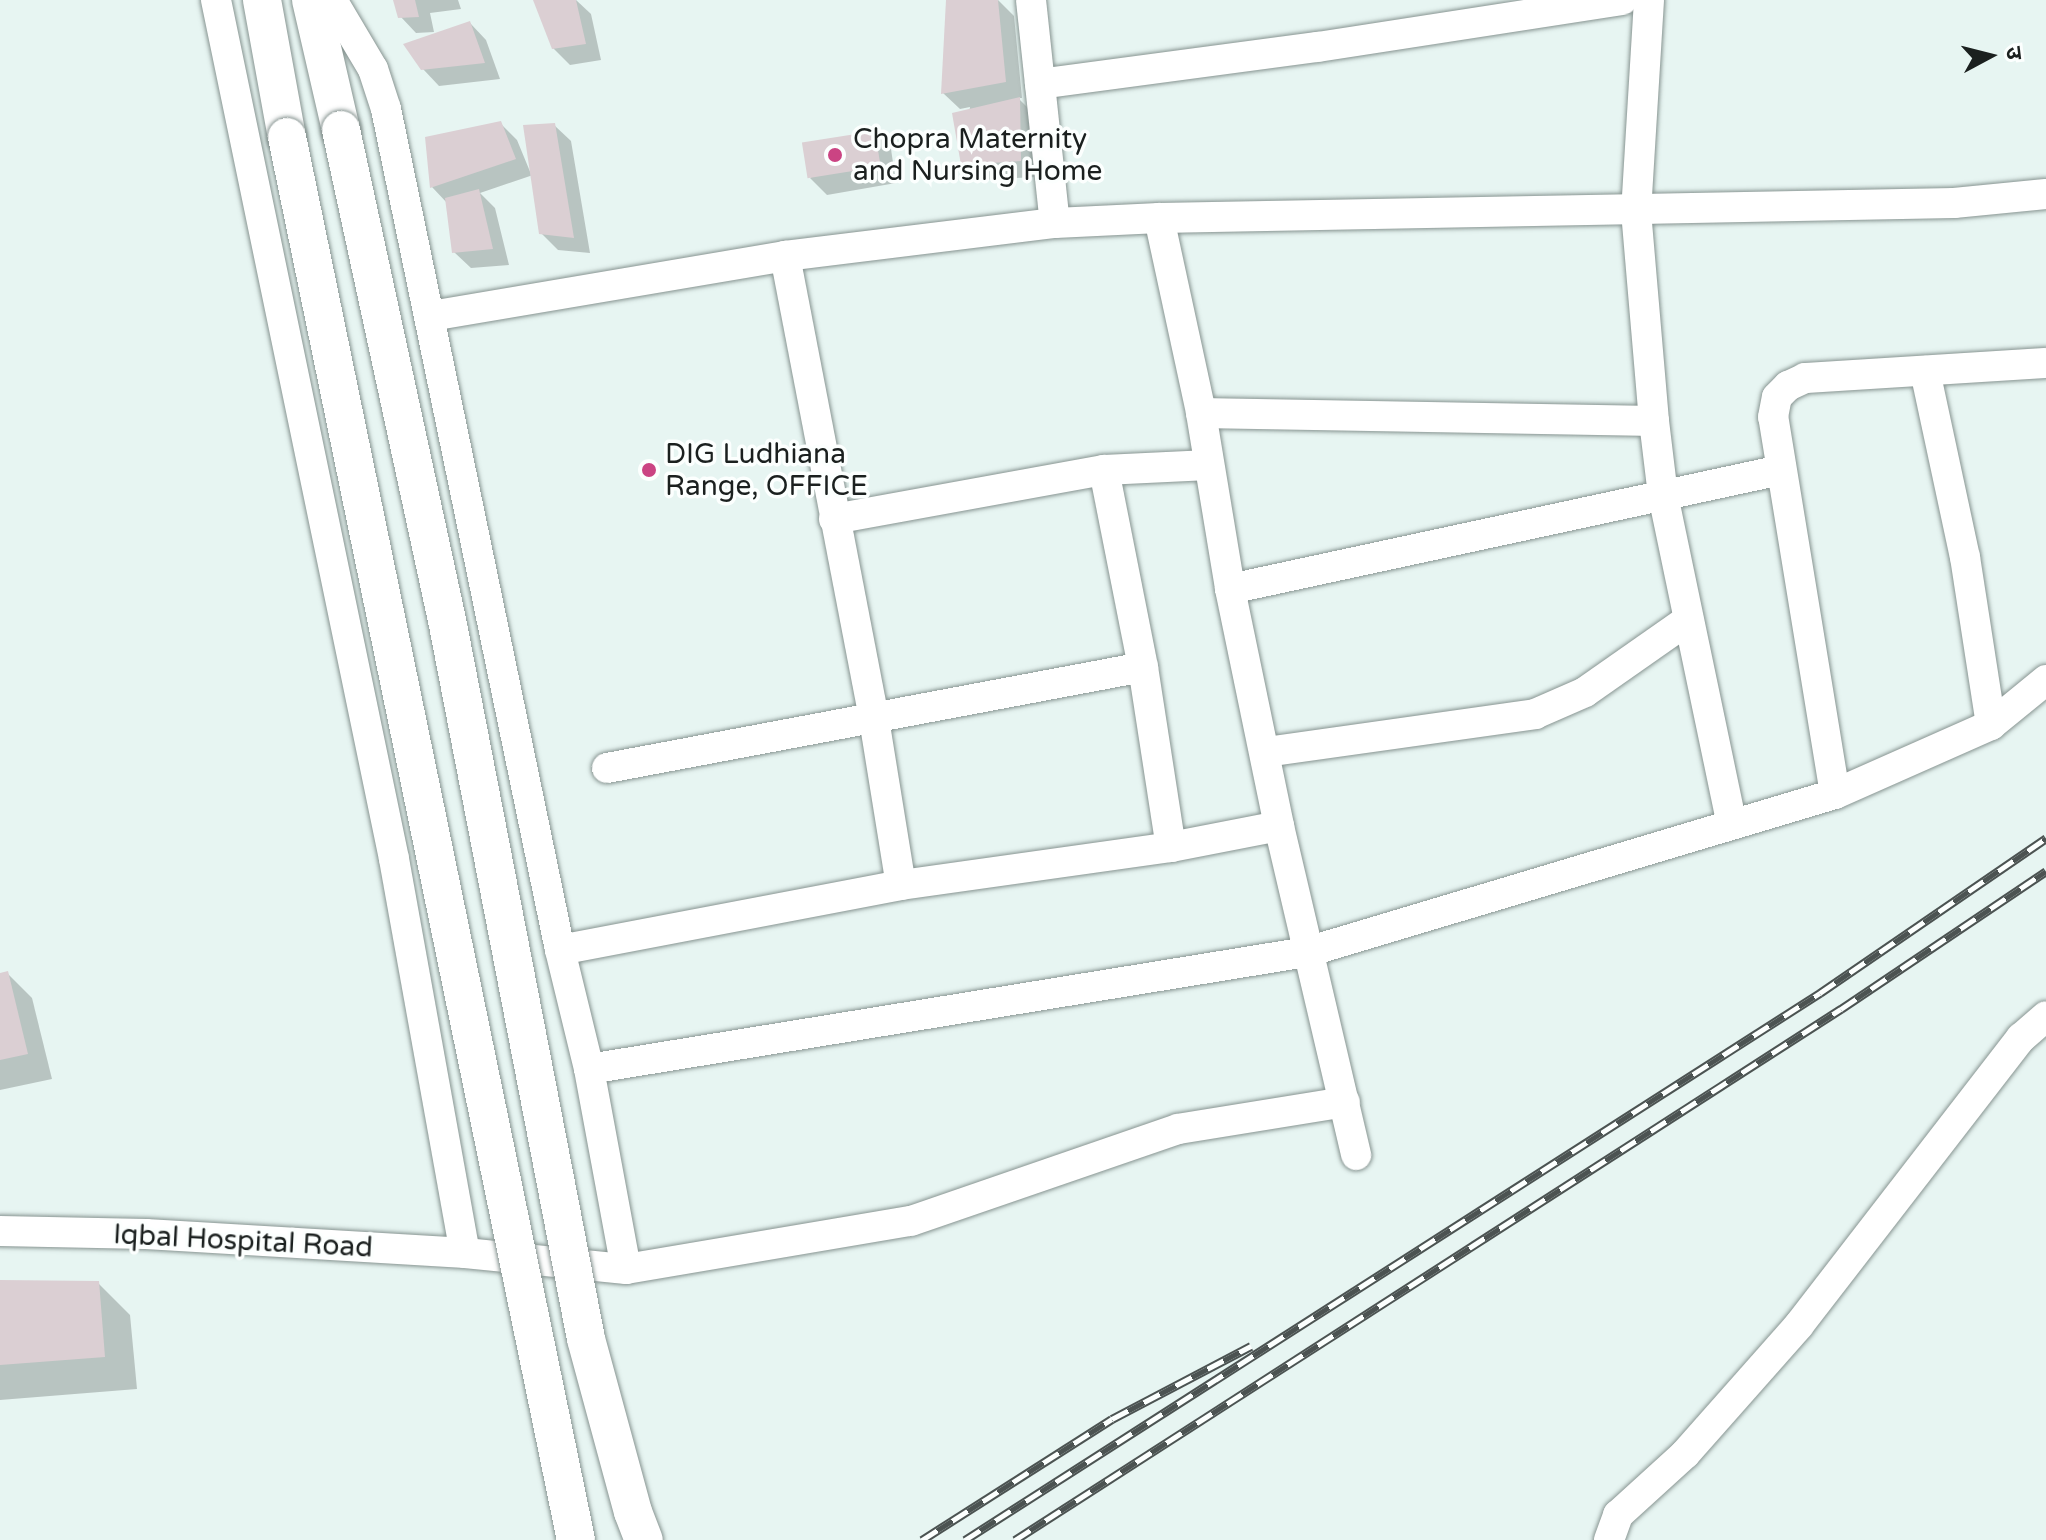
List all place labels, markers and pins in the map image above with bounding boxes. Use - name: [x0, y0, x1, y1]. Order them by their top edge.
- place label: Chopra Maternity and Nursing Home: [853, 122, 1102, 188]
- marker: Chopra Maternity and Nursing Home: [824, 144, 846, 166]
- place label: DIG Ludhiana Range, OFFICE: [665, 437, 868, 503]
- marker: DIG Ludhiana Range, OFFICE: [640, 461, 658, 479]

